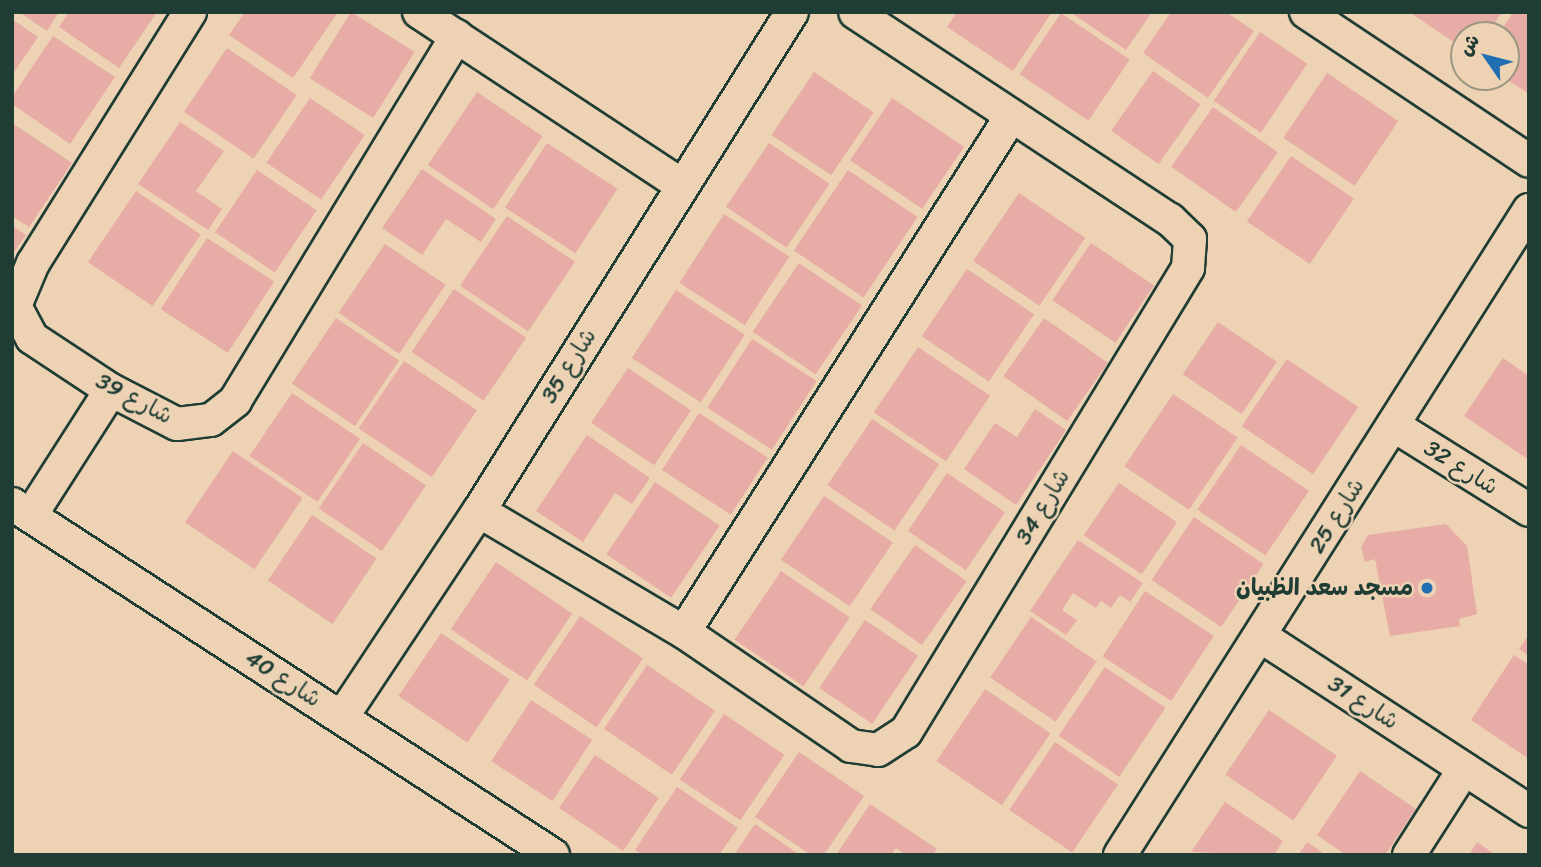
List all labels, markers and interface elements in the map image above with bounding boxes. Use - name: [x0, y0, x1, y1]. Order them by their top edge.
- north arrow: [1450, 21, 1520, 91]
- text: ش: [1450, 27, 1489, 63]
- street label: شارع 35: [535, 324, 603, 408]
- street label: شارع 39: [91, 367, 177, 431]
- street label: شارع 32: [1419, 435, 1503, 501]
- street label: شارع 34: [1010, 464, 1076, 550]
- street label: شارع 25: [1303, 473, 1371, 559]
- place label: مسجد سعد الظبيان: [1236, 574, 1413, 602]
- marker: مسجد سعد الظبيان: [1419, 580, 1435, 596]
- street label: شارع 40: [240, 644, 326, 714]
- street label: شارع 31: [1323, 670, 1403, 736]

